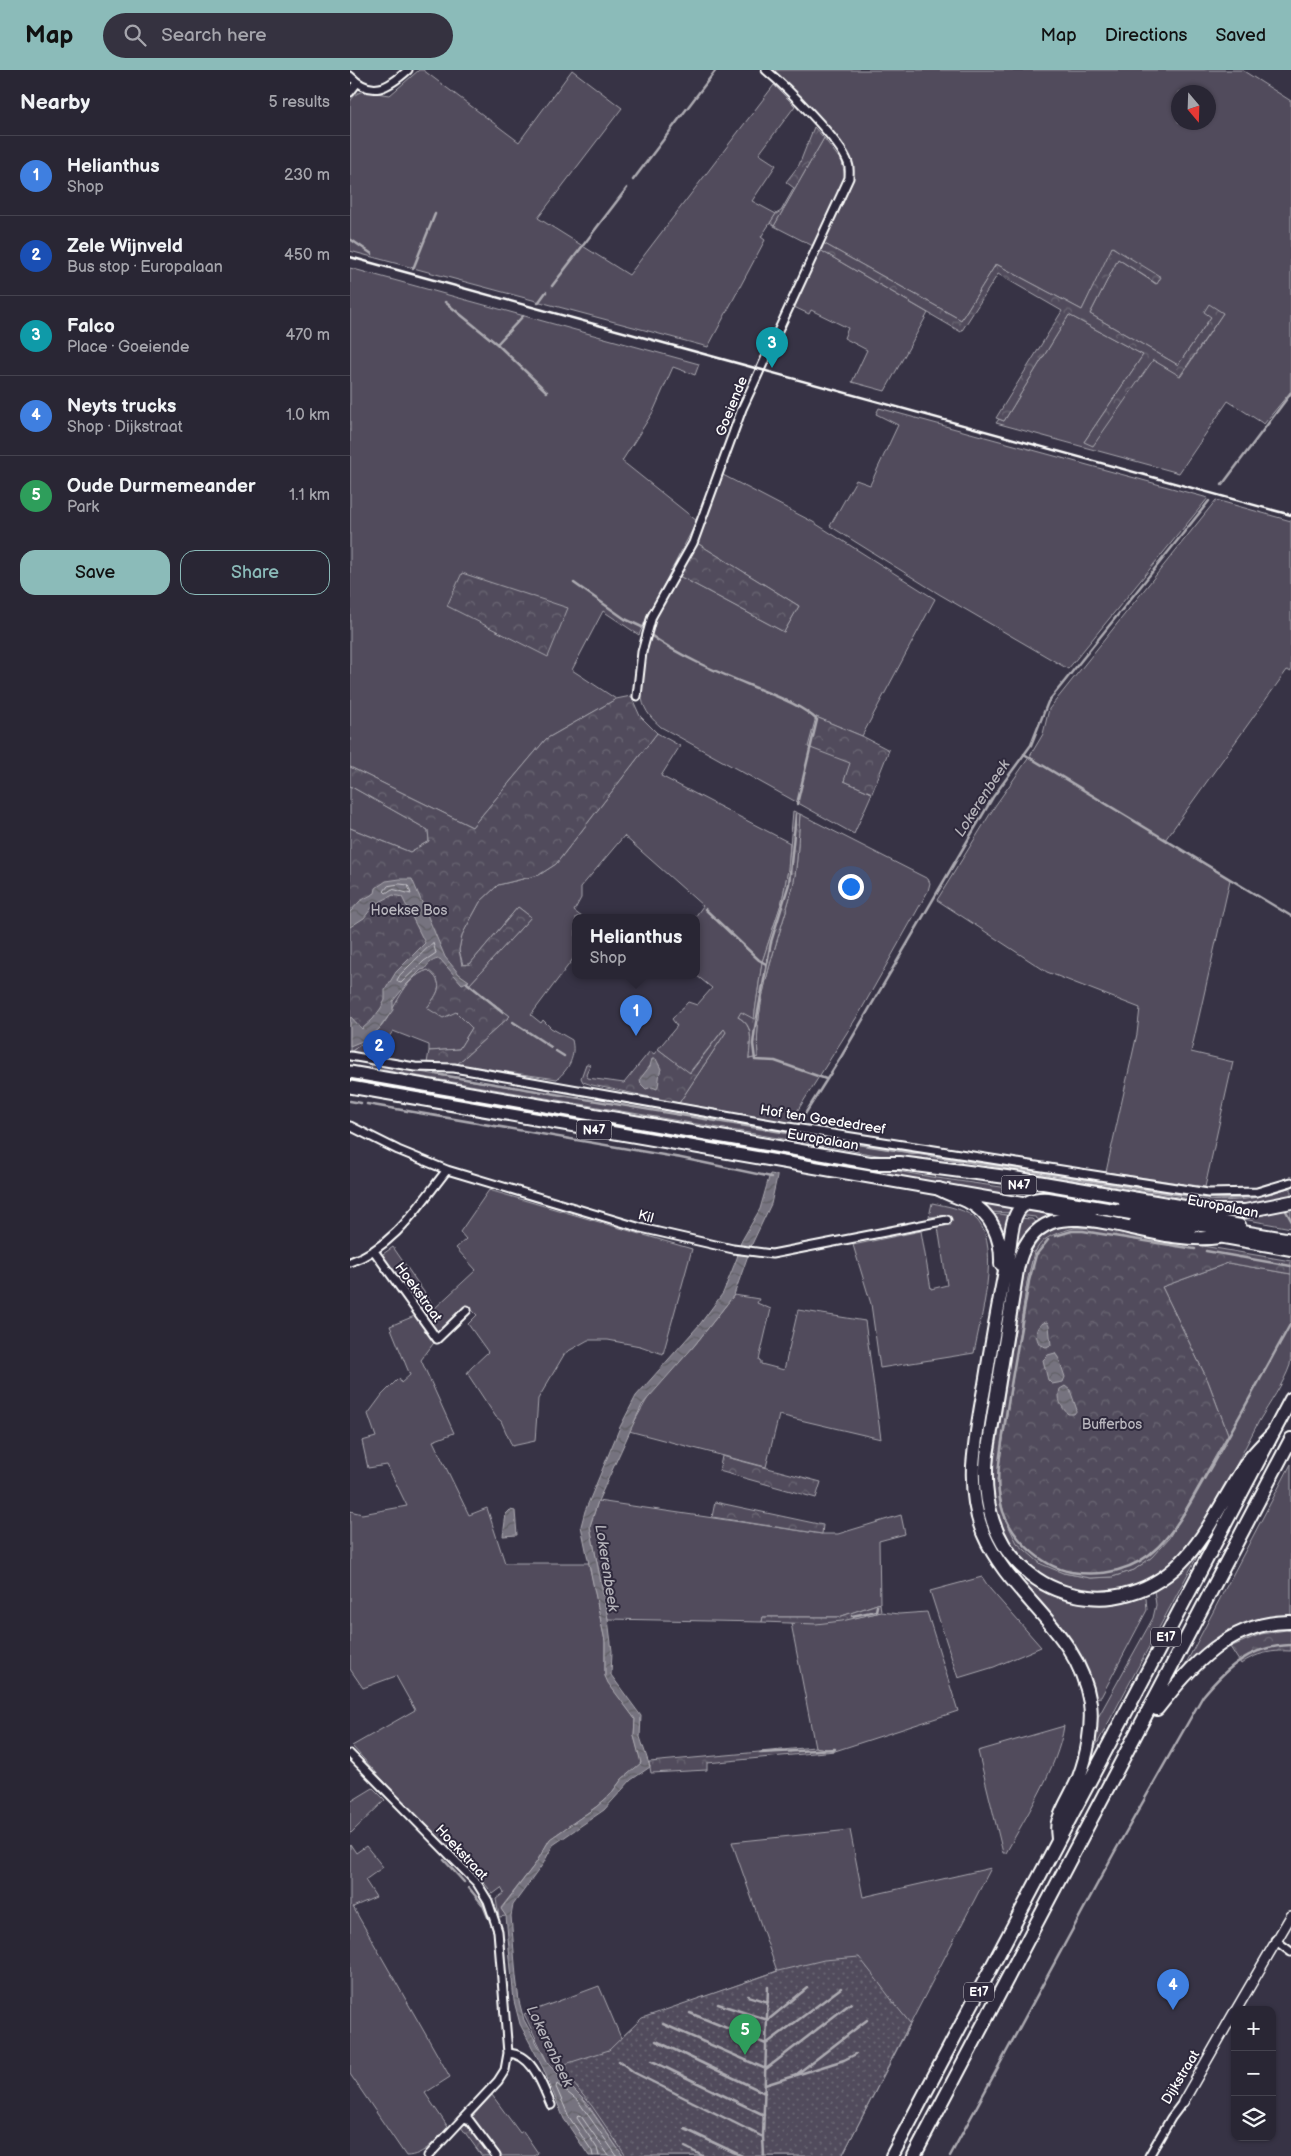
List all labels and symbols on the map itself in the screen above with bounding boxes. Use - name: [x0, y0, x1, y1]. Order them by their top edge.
- north arrow: [1171, 85, 1216, 130]
- pin: 3: [756, 327, 788, 368]
- street label: Goeiende: [712, 374, 751, 438]
- water label: Lokerenbeek: [950, 756, 1015, 840]
- your location: [838, 874, 864, 900]
- park label: Hoekse Bos: [371, 902, 447, 919]
- pin: 1: [620, 995, 652, 1036]
- pin: 2: [363, 1030, 395, 1071]
- street label: Hof ten Goededreef: [759, 1101, 888, 1138]
- road number: N47: [576, 1120, 612, 1140]
- street label: Europalaan: [786, 1125, 860, 1154]
- road number: N47: [1002, 1176, 1036, 1194]
- street label: Europalaan: [1186, 1191, 1260, 1222]
- street label: Kil: [636, 1206, 656, 1227]
- street label: Hoekstraat: [391, 1259, 446, 1326]
- park label: Bufferbos: [1082, 1416, 1142, 1433]
- water label: Lokerenbeek: [590, 1523, 623, 1614]
- road number: E17: [1151, 1628, 1181, 1646]
- street label: Hoekstraat: [432, 1821, 492, 1884]
- pin: 4: [1157, 1969, 1189, 2010]
- road number: E17: [964, 1982, 994, 2001]
- water label: Lokerenbeek: [522, 2002, 578, 2091]
- pin: 5: [729, 2014, 761, 2055]
- street label: Dijkstraat: [1158, 2047, 1203, 2107]

